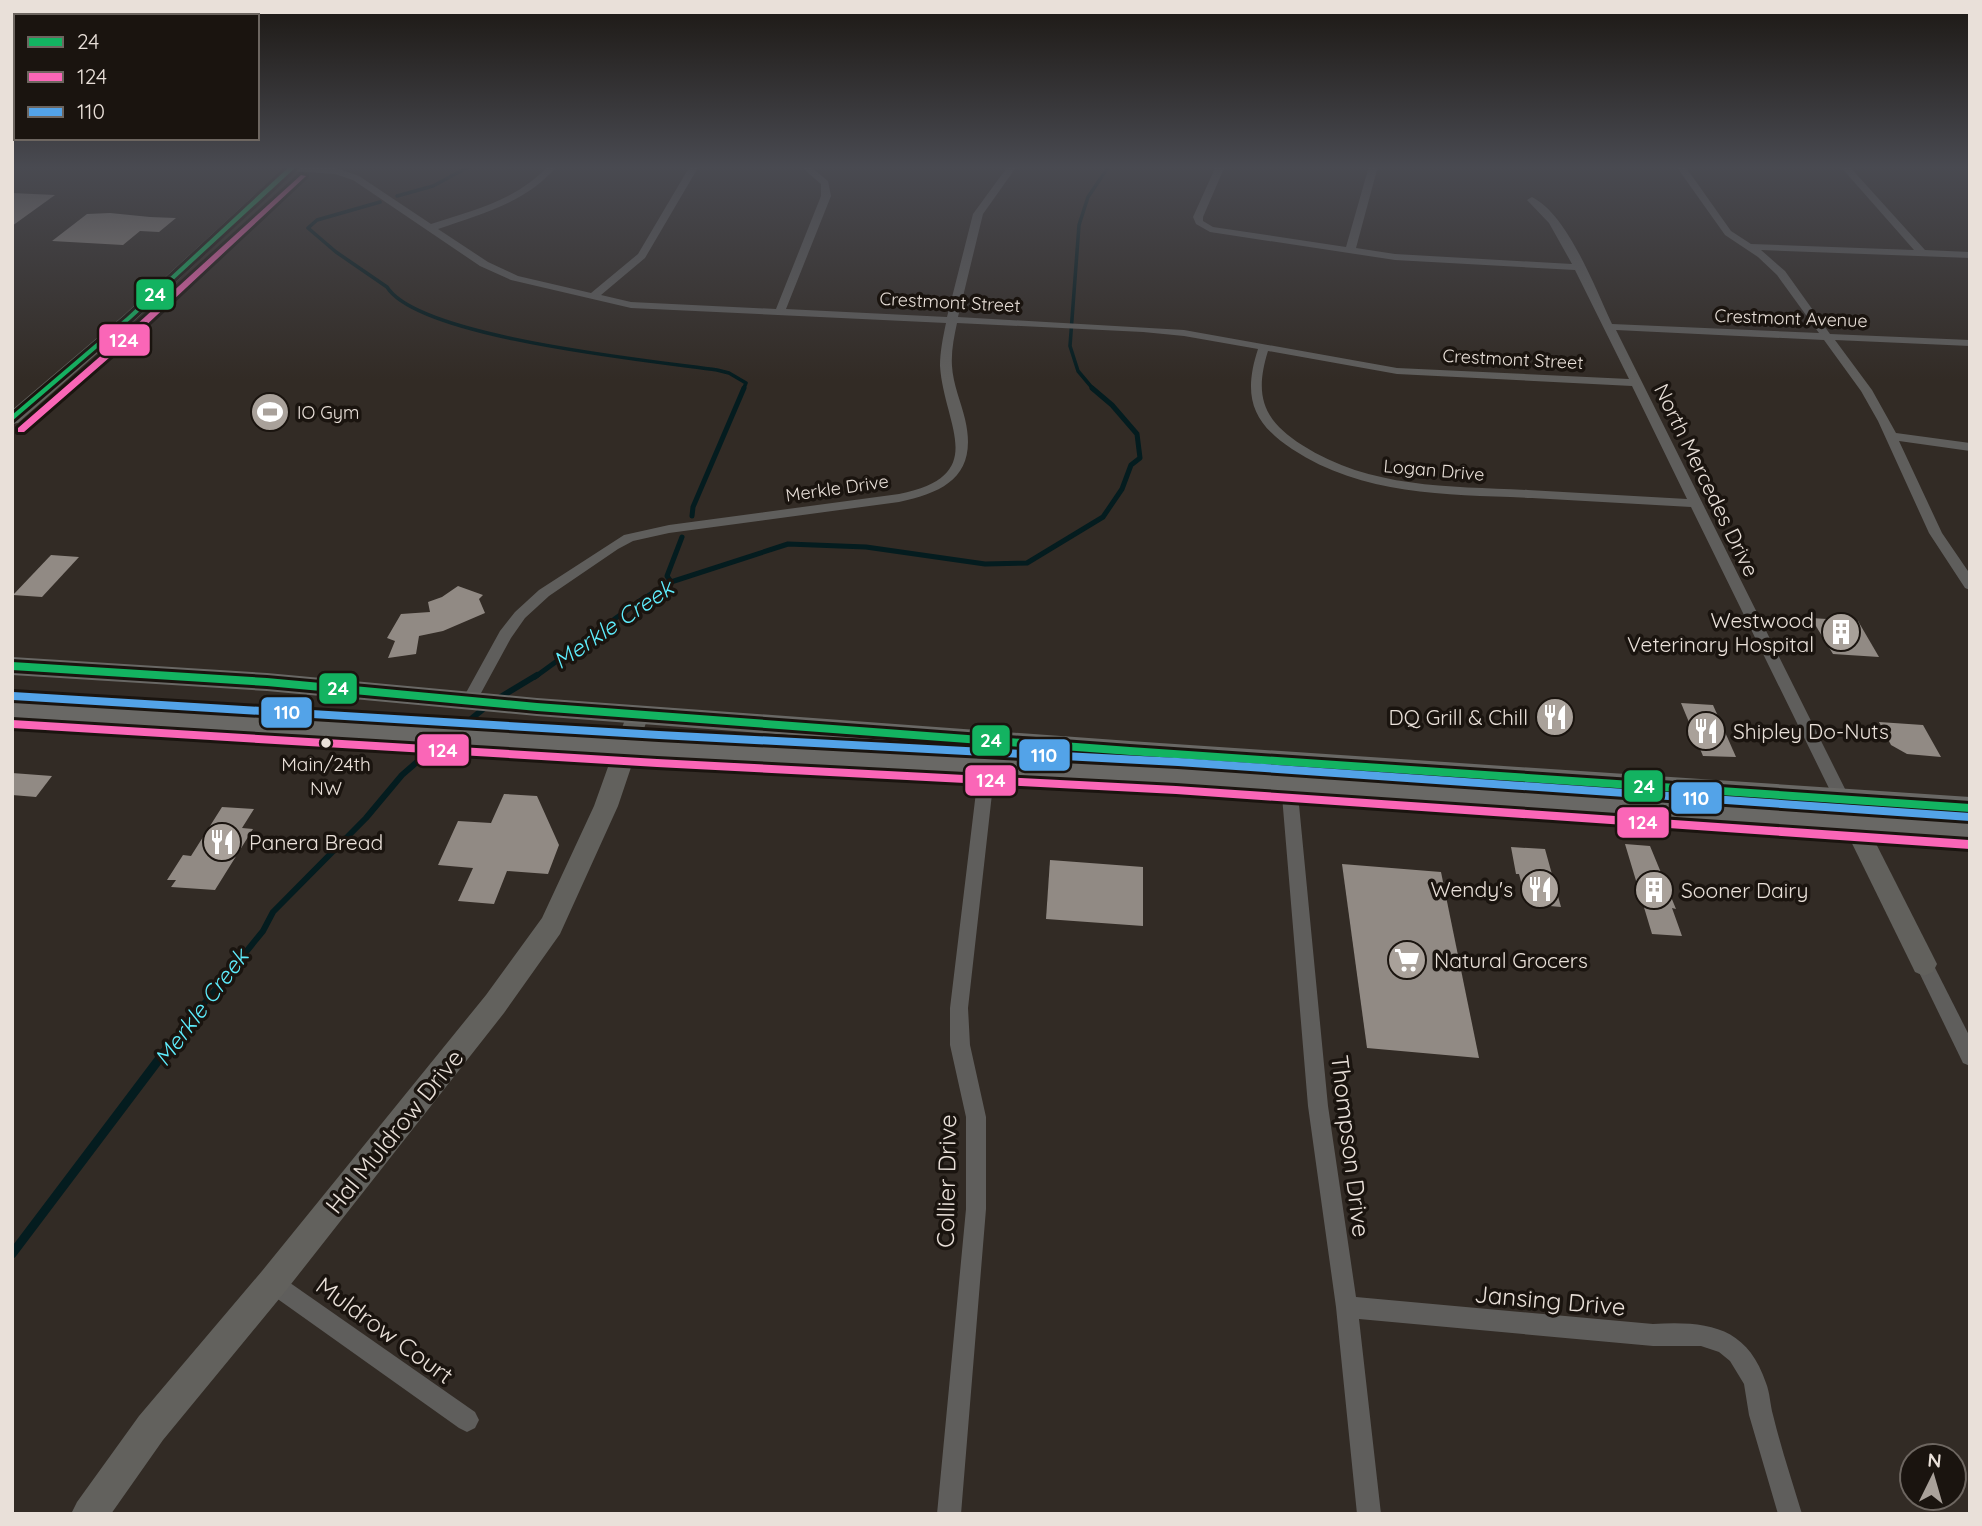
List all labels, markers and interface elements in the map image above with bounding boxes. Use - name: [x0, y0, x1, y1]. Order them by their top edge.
- legend: [14, 14, 259, 140]
- text: 24: [77, 28, 99, 54]
- text: 124: [77, 63, 107, 89]
- text: 110: [77, 98, 105, 124]
- line badge: 24: [135, 278, 175, 311]
- text: 24: [144, 282, 166, 306]
- street label: Crestmont Street: [879, 287, 1021, 317]
- street label: Crestmont Avenue: [1714, 304, 1868, 332]
- line badge: 124: [98, 323, 151, 357]
- text: 124: [109, 328, 139, 352]
- street label: Crestmont Street: [1442, 344, 1584, 374]
- street label: North Mercedes Drive: [1649, 379, 1765, 581]
- sports icon: IO Gym: [249, 391, 291, 433]
- place label: IO Gym: [297, 401, 359, 424]
- street label: Logan Drive: [1383, 454, 1485, 486]
- street label: Merkle Drive: [784, 469, 890, 507]
- water label: Merkle Creek: [547, 572, 680, 675]
- place label: Westwood Veterinary Hospital: [1627, 607, 1814, 657]
- building icon: Westwood Veterinary Hospital: [1820, 611, 1862, 653]
- line badge: 24: [318, 672, 358, 705]
- text: 24: [327, 676, 349, 700]
- line badge: 110: [260, 696, 313, 729]
- restaurant icon: DQ Grill & Chill: [1534, 696, 1576, 738]
- text: 110: [274, 700, 300, 724]
- place label: DQ Grill & Chill: [1389, 704, 1528, 730]
- restaurant icon: Shipley Do-Nuts: [1685, 710, 1727, 752]
- place label: Shipley Do-Nuts: [1733, 718, 1889, 744]
- line badge: 24: [971, 724, 1011, 757]
- text: 24: [980, 728, 1002, 752]
- line badge: 124: [416, 733, 470, 767]
- marker: Main/24th NW: [319, 736, 333, 750]
- text: 124: [428, 738, 458, 762]
- line badge: 110: [1018, 738, 1071, 772]
- text: 110: [1031, 743, 1057, 767]
- place label: Main/24th NW: [281, 752, 371, 800]
- line badge: 124: [964, 764, 1017, 797]
- text: 124: [976, 768, 1006, 792]
- line badge: 24: [1623, 769, 1664, 803]
- text: 24: [1633, 774, 1655, 798]
- line badge: 110: [1670, 781, 1723, 815]
- text: 110: [1683, 786, 1709, 810]
- line badge: 124: [1616, 806, 1670, 839]
- text: 124: [1628, 810, 1658, 834]
- restaurant icon: Panera Bread: [201, 821, 243, 863]
- place label: Panera Bread: [249, 829, 383, 855]
- restaurant icon: Wendy's: [1519, 868, 1561, 910]
- building icon: Sooner Dairy: [1633, 869, 1675, 911]
- place label: Wendy's: [1430, 876, 1513, 902]
- place label: Sooner Dairy: [1681, 877, 1808, 903]
- supermarket icon: Natural Grocers: [1386, 939, 1428, 981]
- water label: Merkle Creek: [148, 941, 255, 1071]
- place label: Natural Grocers: [1434, 947, 1588, 973]
- street label: Hal Muldrow Drive: [319, 1043, 469, 1219]
- street label: Thompson Drive: [1325, 1053, 1377, 1239]
- street label: Collier Drive: [930, 1114, 962, 1248]
- street label: Muldrow Court: [311, 1270, 459, 1390]
- street label: Jansing Drive: [1473, 1278, 1627, 1322]
- north arrow: [1898, 1442, 1968, 1512]
- text: N: [1926, 1448, 1942, 1473]

